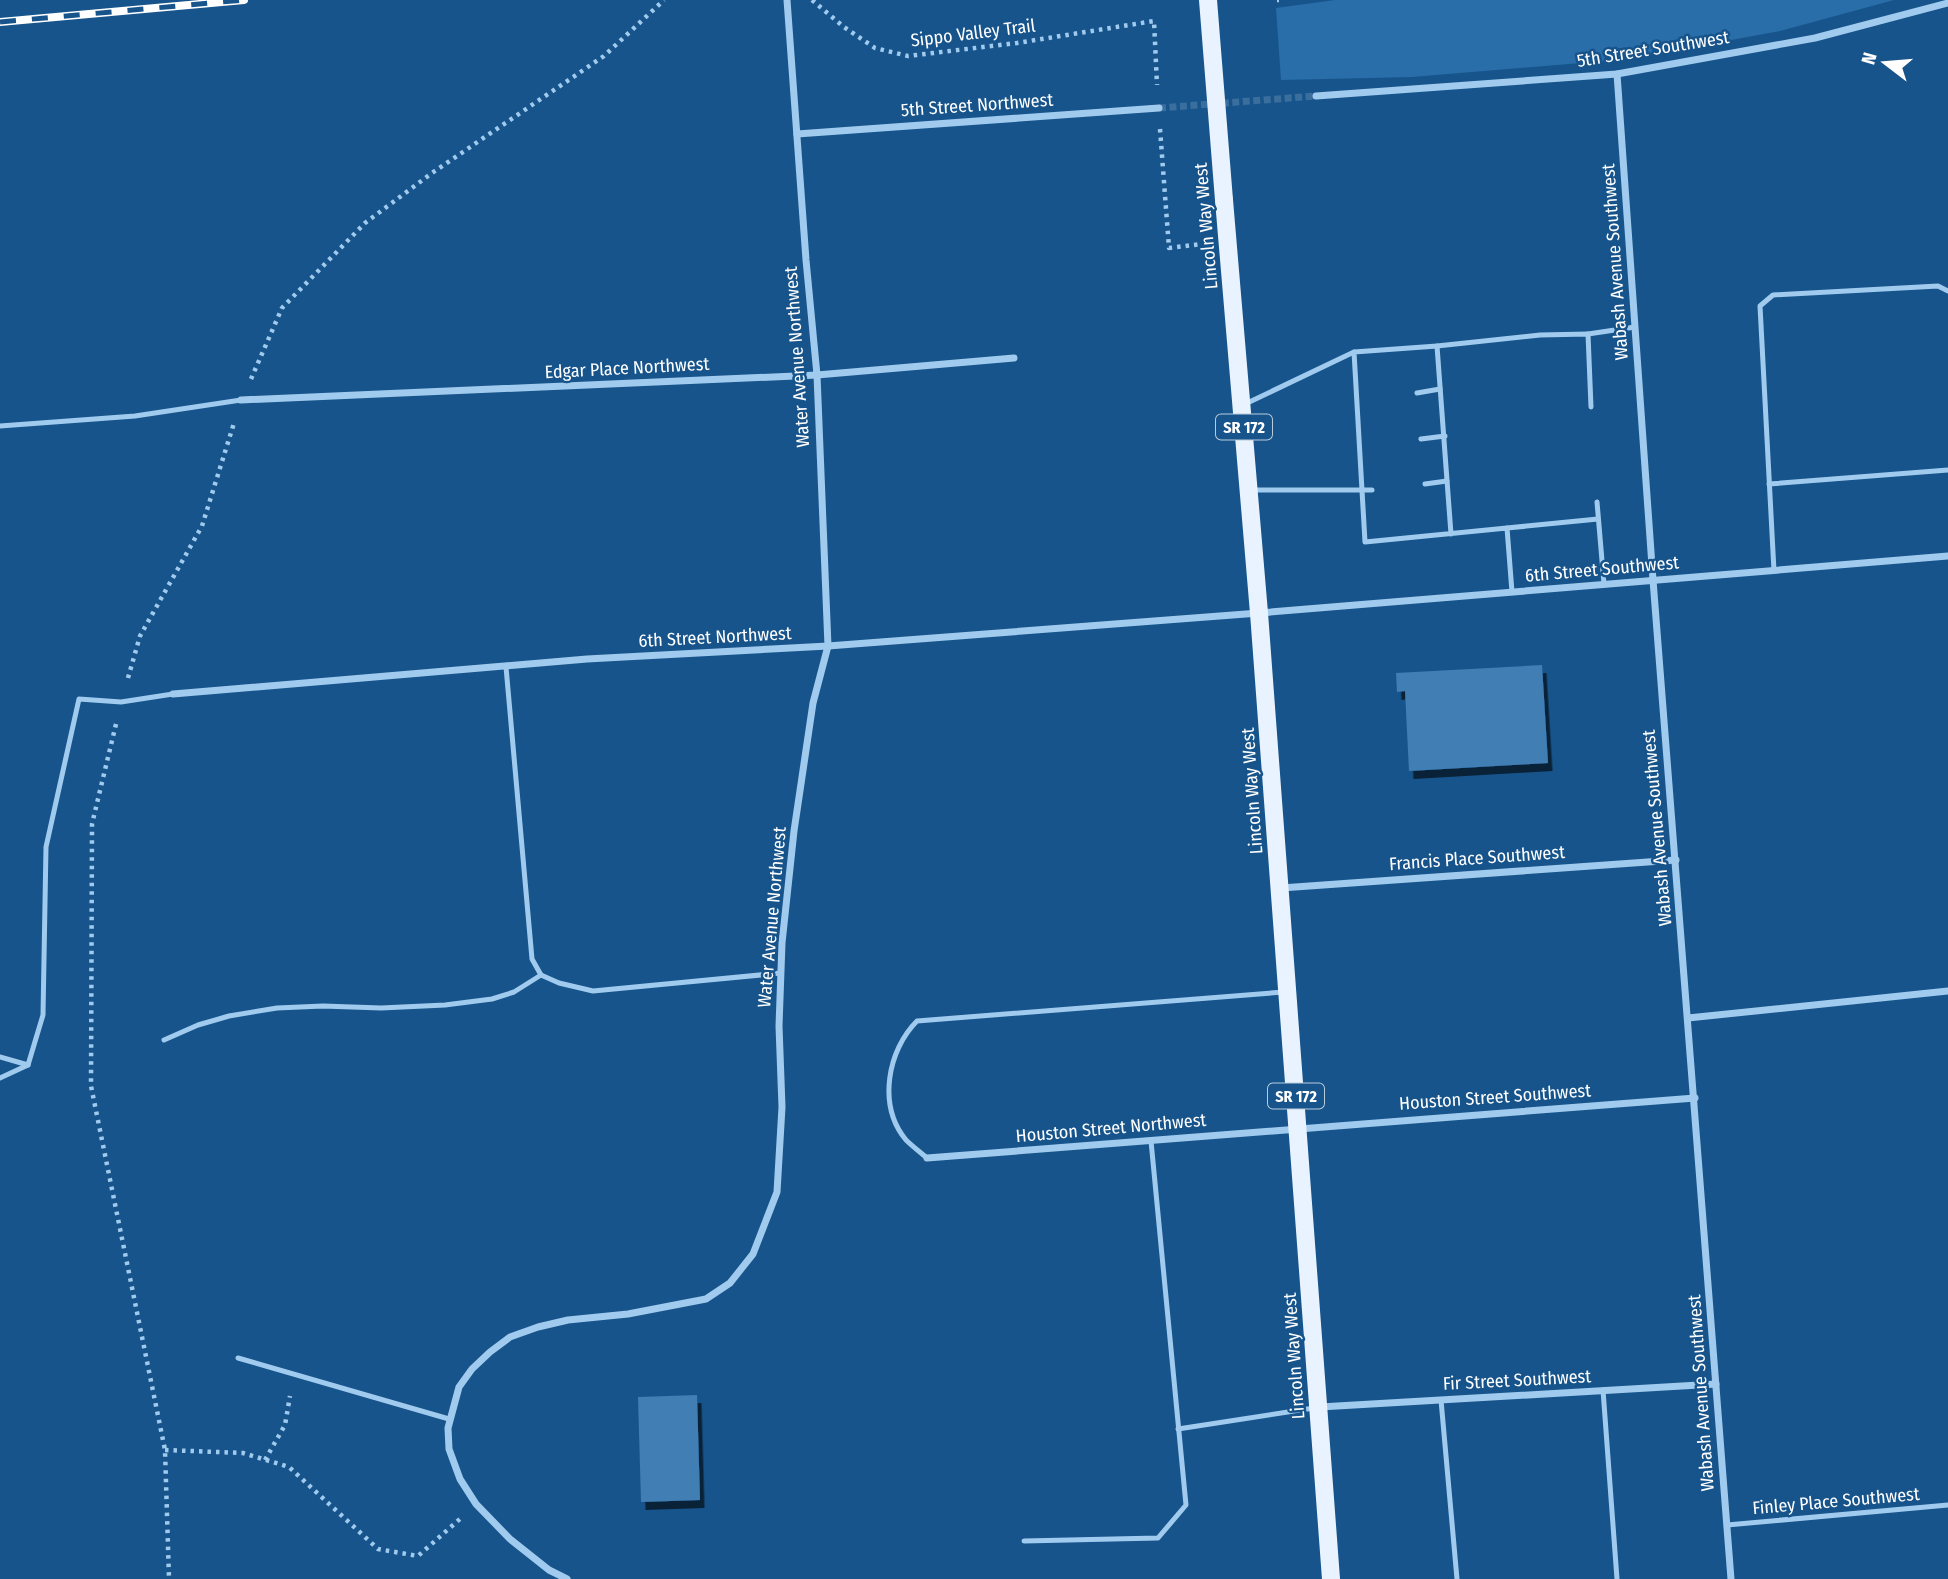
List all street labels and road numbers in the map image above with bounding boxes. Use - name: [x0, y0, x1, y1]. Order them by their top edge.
- street label: Sippo Valley Trail: [909, 14, 1037, 52]
- street label: 5th Street Southwest: [1575, 26, 1731, 72]
- street label: 5th Street Northwest: [900, 89, 1054, 121]
- street label: Lincoln Way West: [1190, 162, 1222, 290]
- street label: Wabash Avenue Southwest: [1597, 163, 1633, 361]
- street label: Water Avenue Northwest: [780, 266, 814, 448]
- street label: Edgar Place Northwest: [544, 353, 710, 383]
- road number: SR 172: [1216, 414, 1272, 440]
- street label: 6th Street Southwest: [1524, 551, 1680, 587]
- street label: 6th Street Northwest: [638, 622, 792, 652]
- street label: Lincoln Way West: [1237, 727, 1267, 855]
- street label: Wabash Avenue Southwest: [1637, 729, 1677, 927]
- street label: Water Avenue Northwest: [753, 826, 791, 1008]
- street label: Francis Place Southwest: [1388, 841, 1566, 875]
- street label: Houston Street Southwest: [1398, 1079, 1592, 1115]
- road number: SR 172: [1268, 1084, 1324, 1108]
- street label: Houston Street Northwest: [1015, 1109, 1207, 1147]
- street label: Lincoln Way West: [1279, 1292, 1309, 1420]
- street label: Wabash Avenue Southwest: [1683, 1294, 1719, 1492]
- street label: Fir Street Southwest: [1442, 1365, 1592, 1395]
- street label: Finley Place Southwest: [1752, 1483, 1921, 1519]

